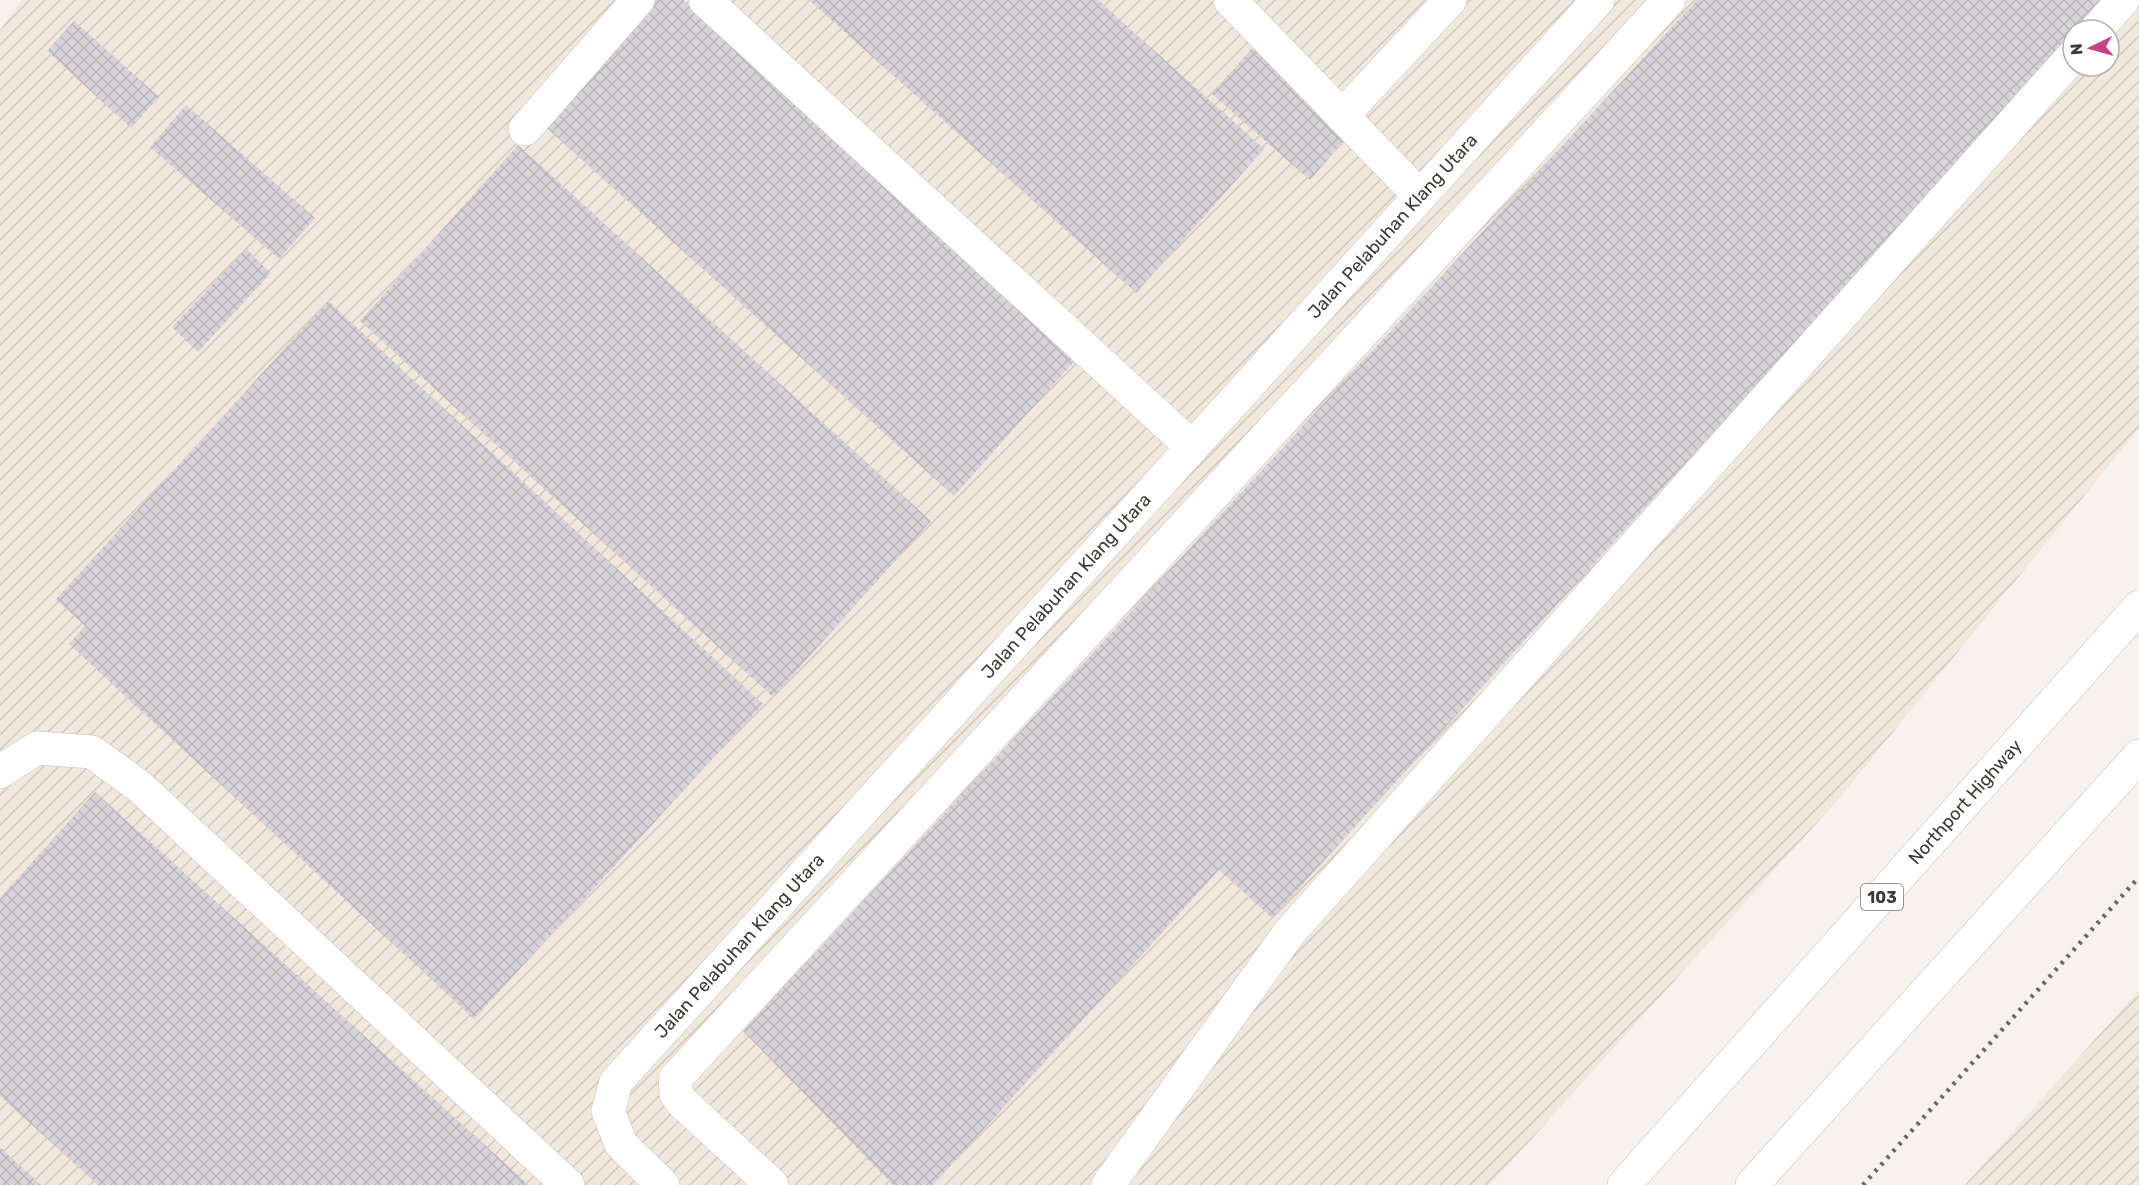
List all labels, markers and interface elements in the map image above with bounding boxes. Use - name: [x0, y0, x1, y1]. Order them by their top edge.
- north arrow: [2061, 18, 2121, 78]
- text: N: [2067, 43, 2087, 56]
- street label: Jalan Pelabuhan Klang Utara: [1303, 129, 1482, 323]
- street label: Jalan Pelabuhan Klang Utara: [977, 489, 1156, 683]
- street label: Northport Highway: [1904, 735, 2027, 869]
- street label: Jalan Pelabuhan Klang Utara: [650, 849, 829, 1043]
- road number: 103: [1861, 884, 1903, 910]

